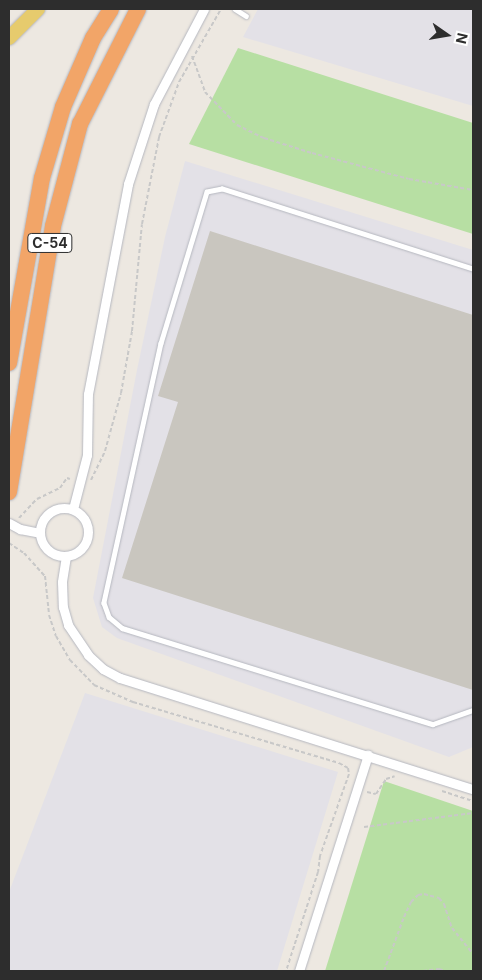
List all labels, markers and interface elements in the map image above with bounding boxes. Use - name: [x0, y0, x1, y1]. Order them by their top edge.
- north arrow: [422, 10, 472, 60]
- text: N: [453, 31, 472, 46]
- road number: C-54: [26, 232, 74, 254]

